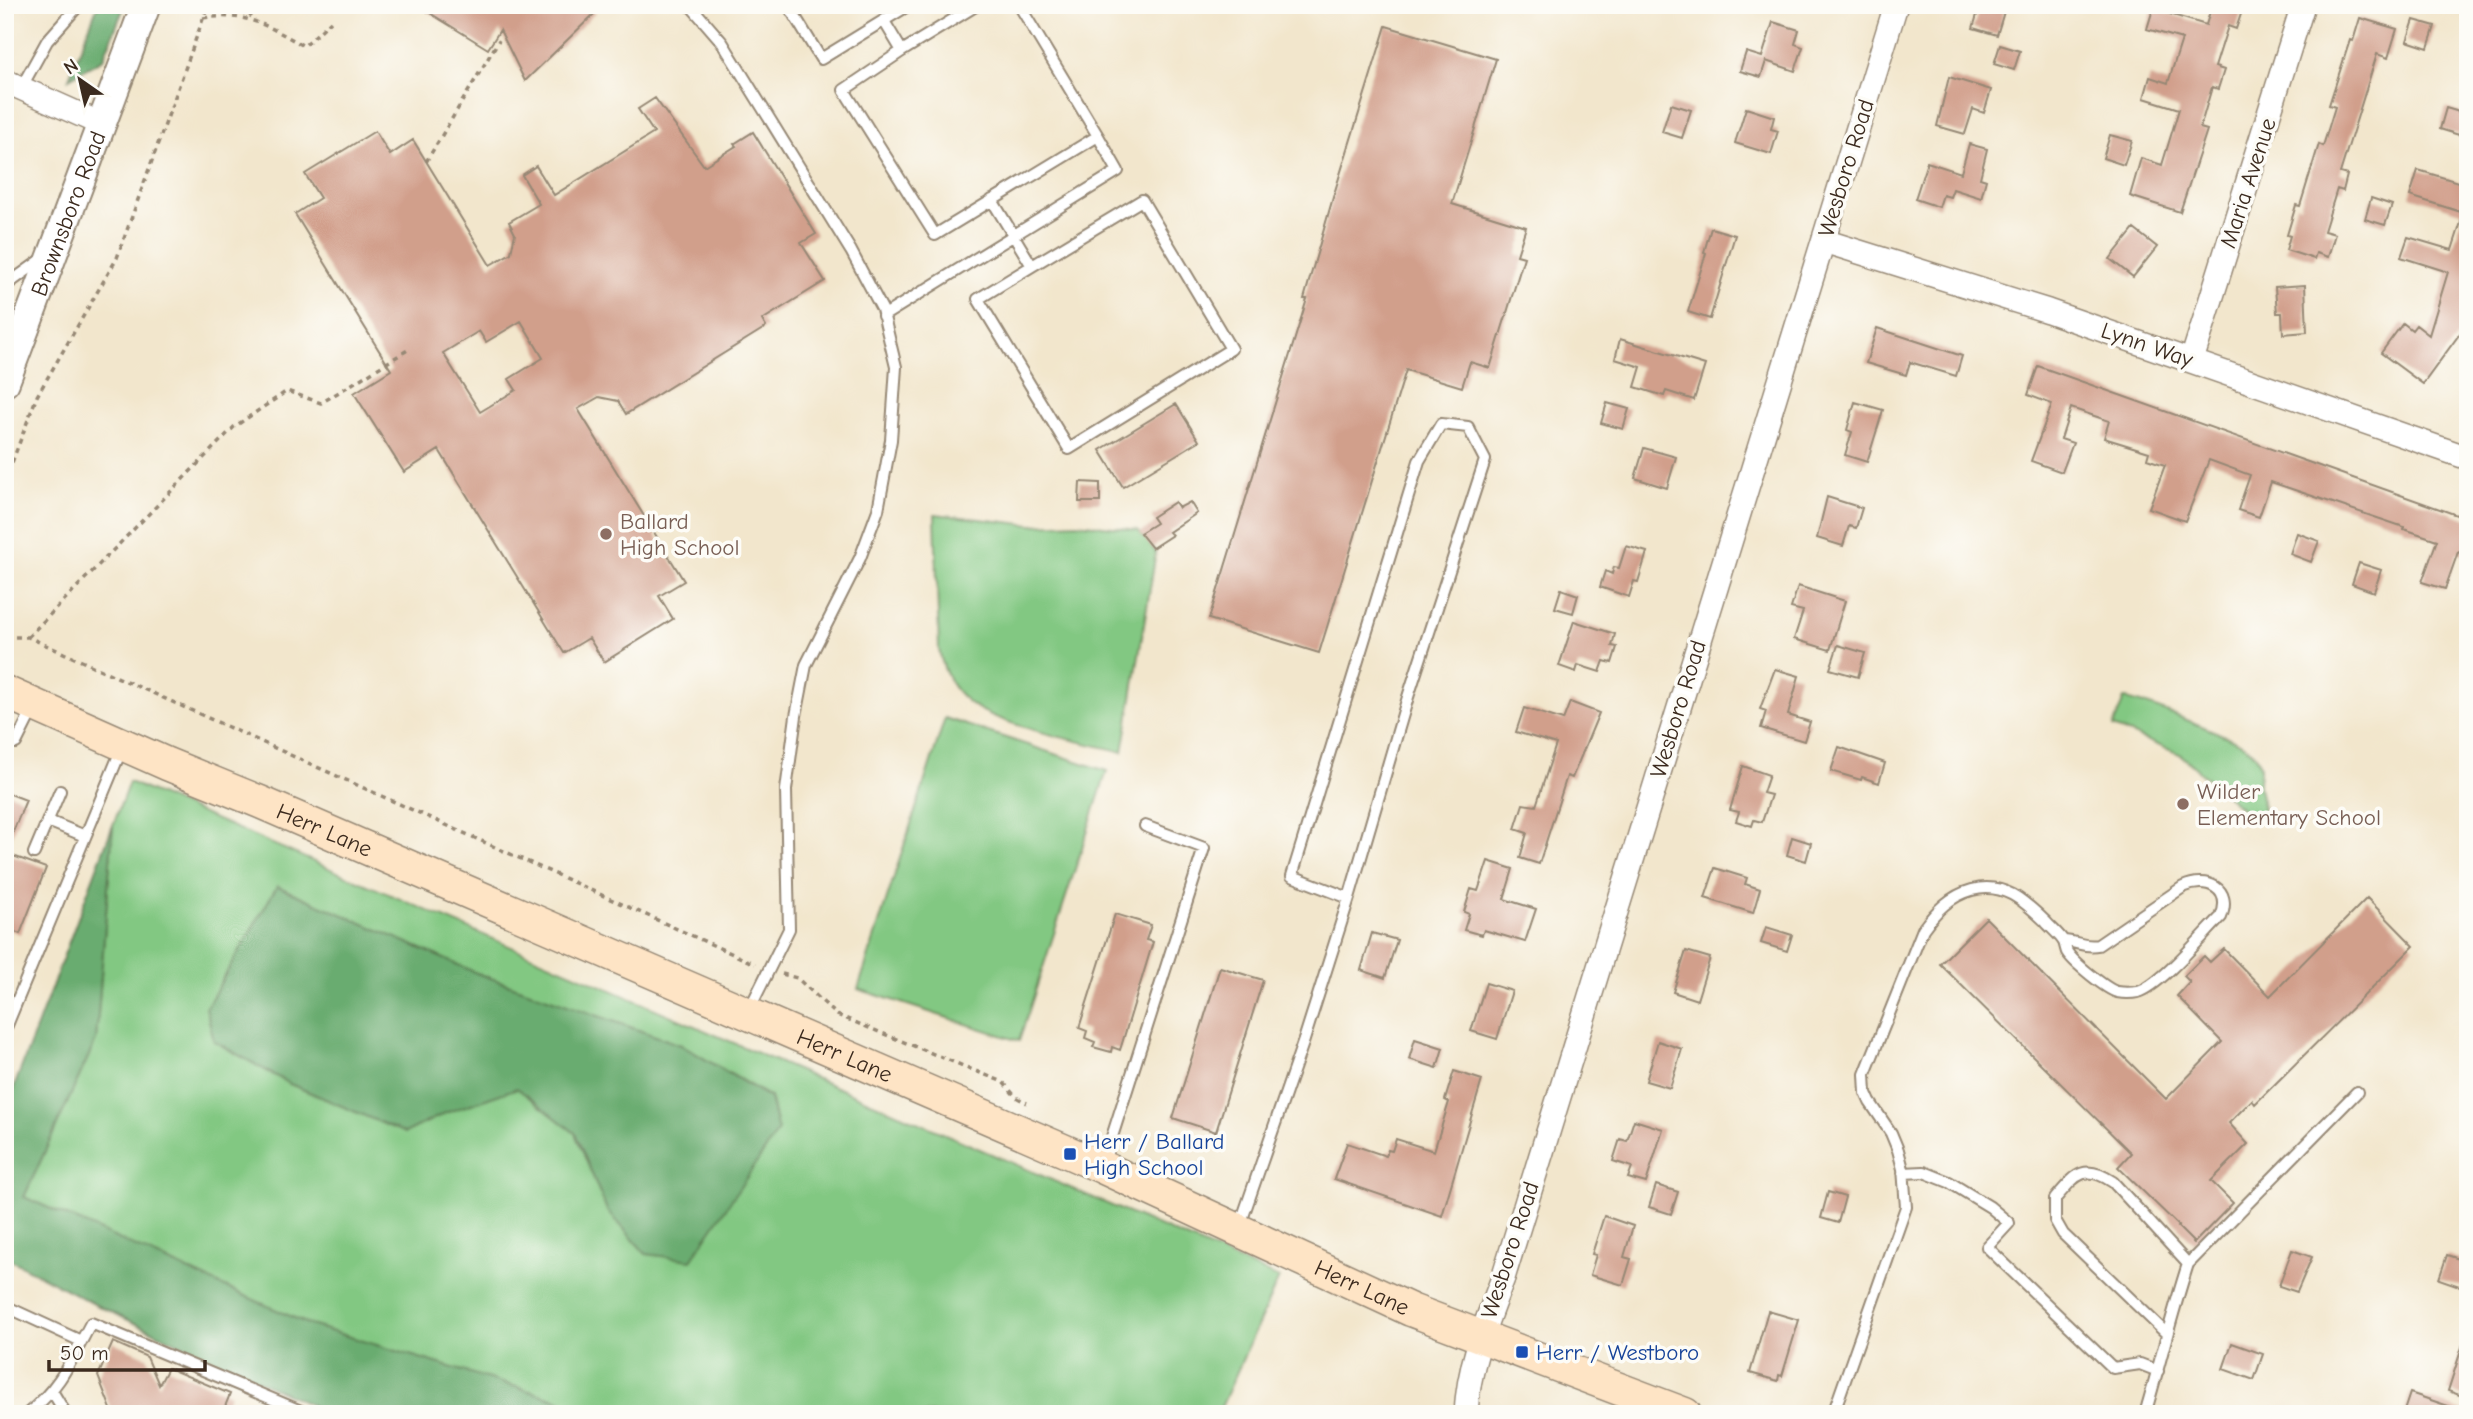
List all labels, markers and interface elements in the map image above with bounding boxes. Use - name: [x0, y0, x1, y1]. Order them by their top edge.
- north arrow: [46, 46, 116, 116]
- text: N: [60, 54, 82, 79]
- street label: Wesboro Road: [1812, 96, 1880, 240]
- street label: Maria Avenue: [2214, 115, 2282, 251]
- street label: Brownsboro Road: [25, 127, 111, 300]
- street label: Lynn Way: [2097, 317, 2197, 374]
- place label: Ballard High School: [620, 508, 740, 561]
- marker: Ballard High School: [598, 526, 614, 542]
- street label: Wesboro Road: [1644, 637, 1712, 781]
- place label: Wilder Elementary School: [2197, 778, 2381, 831]
- marker: Wilder Elementary School: [2175, 796, 2191, 812]
- street label: Herr Lane: [273, 797, 376, 862]
- street label: Herr Lane: [793, 1023, 897, 1088]
- place label: Herr / Ballard High School: [1084, 1128, 1225, 1181]
- marker: Herr / Ballard High School: [1062, 1146, 1078, 1162]
- street label: Wesboro Road: [1475, 1178, 1545, 1322]
- street label: Herr Lane: [1310, 1254, 1414, 1321]
- scale bar: [49, 1328, 205, 1372]
- place label: Herr / Westboro: [1536, 1339, 1699, 1366]
- text: 50 m: [60, 1341, 109, 1365]
- marker: Herr / Westboro: [1514, 1344, 1530, 1360]

